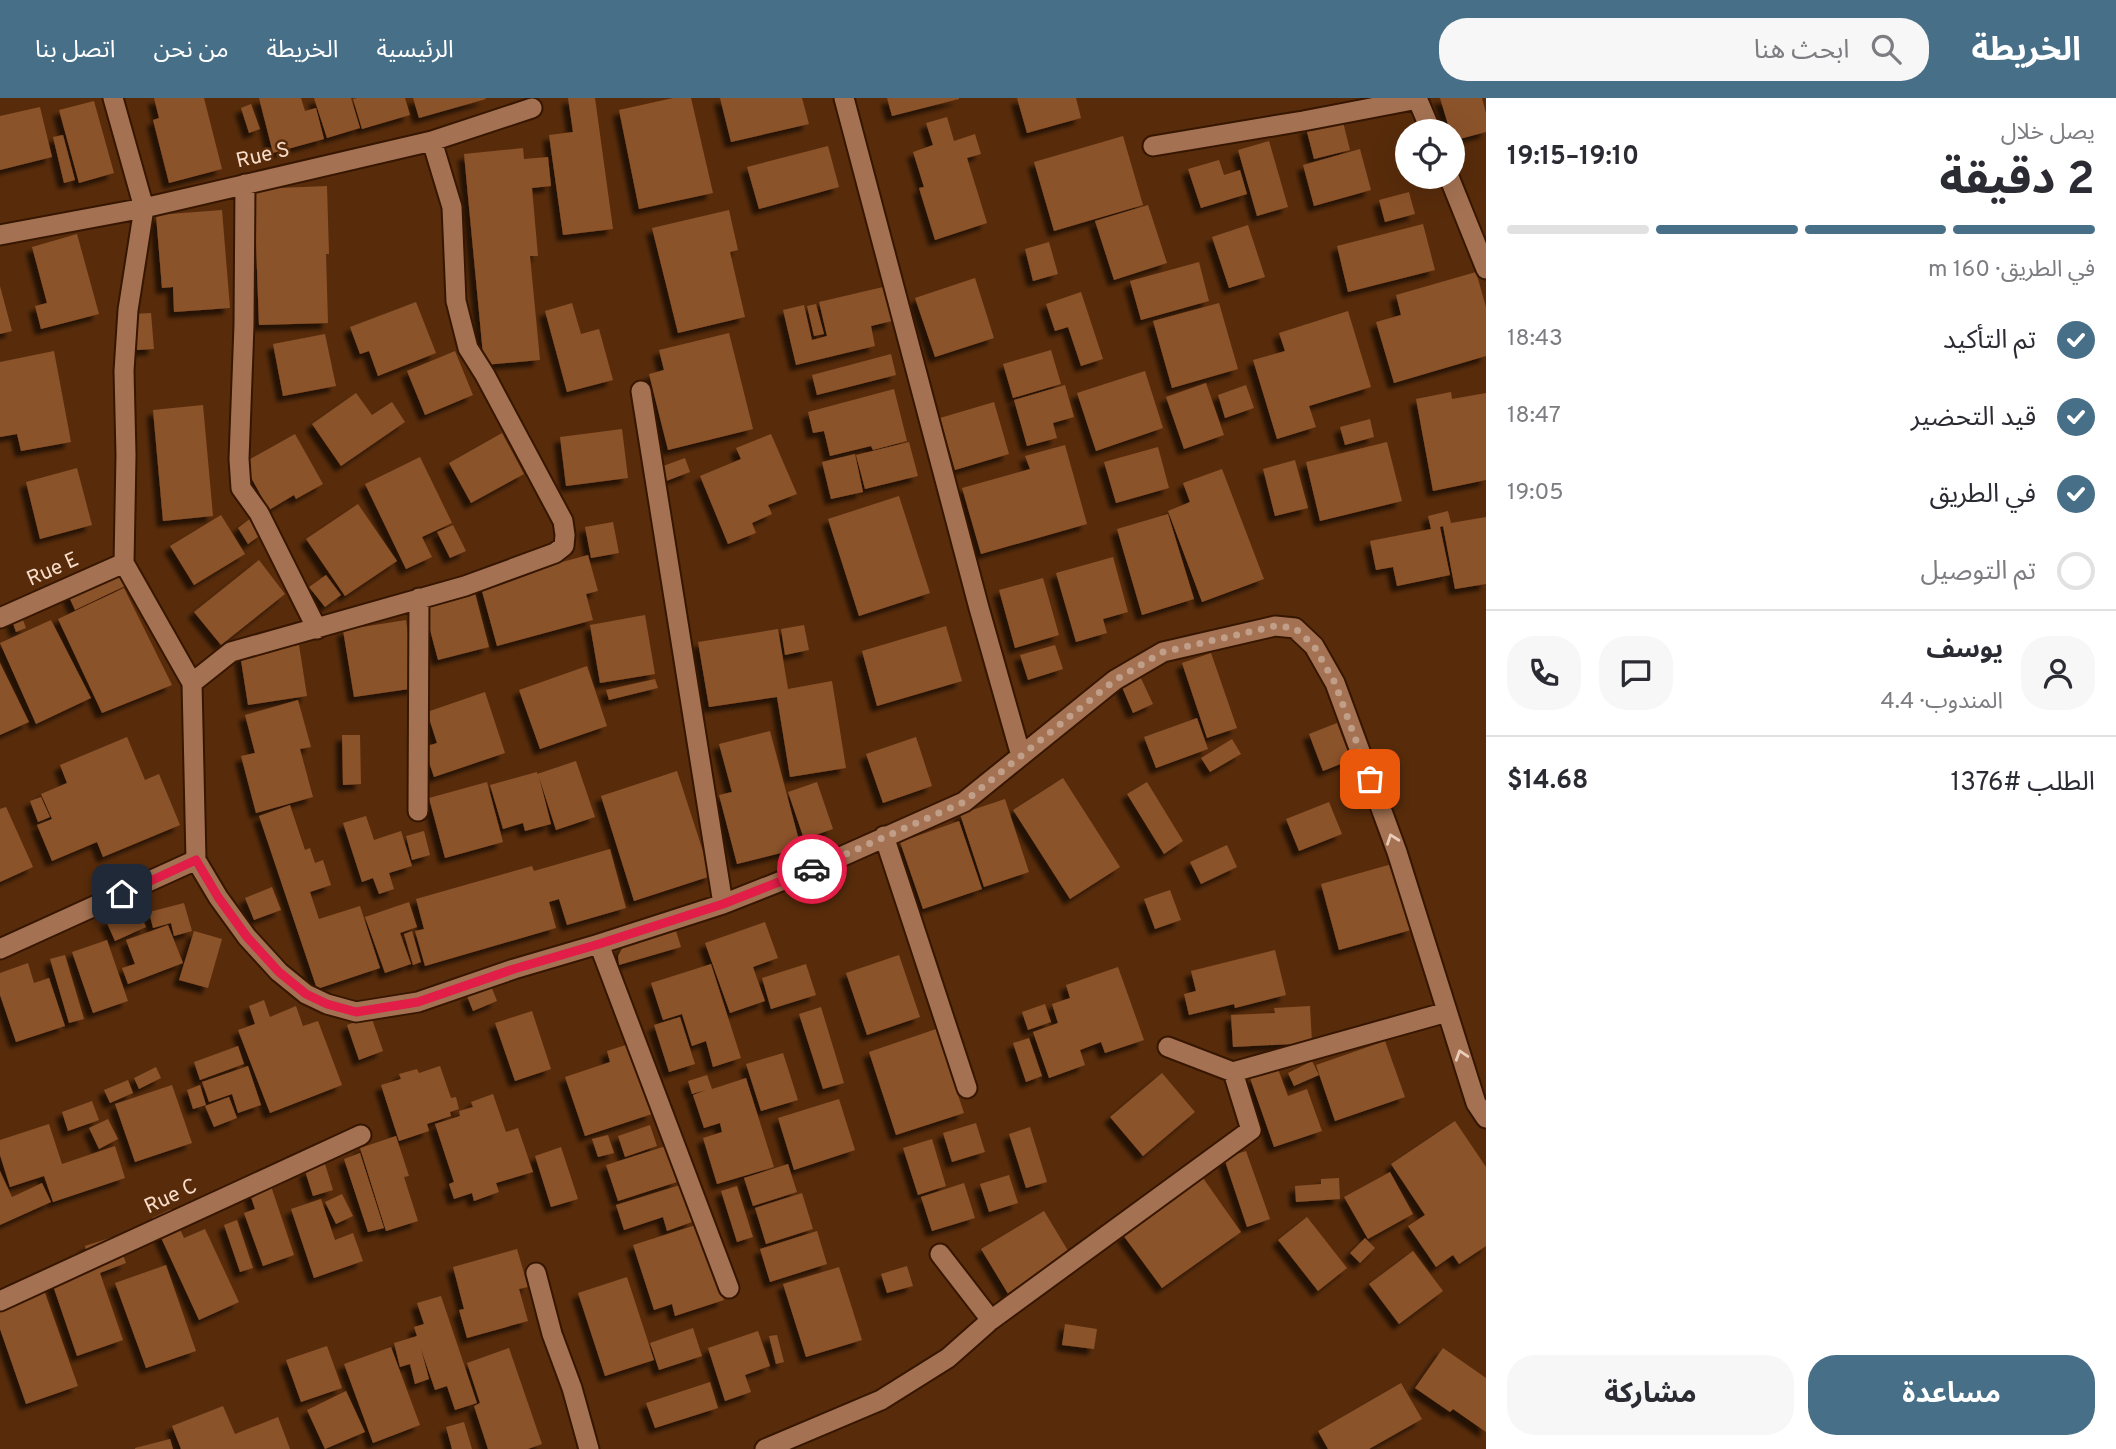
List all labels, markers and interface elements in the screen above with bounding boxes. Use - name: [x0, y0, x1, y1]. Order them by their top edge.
- search box: [1439, 18, 1929, 81]
- icon: search: [1867, 30, 1905, 68]
- text: الخريطة: [1971, 31, 2081, 73]
- text: ابحث هنا: [1754, 35, 1849, 68]
- text: اتصل بنا: [35, 36, 116, 66]
- text: من نحن: [154, 36, 229, 66]
- text: الخريطة: [267, 36, 338, 66]
- text: الرئيسية: [376, 36, 454, 66]
- map controls: [1395, 119, 1465, 189]
- button: locate: [1395, 119, 1465, 189]
- text: يصل خلال: [2001, 119, 2095, 148]
- street label: Rue S: [234, 137, 292, 175]
- text: 19:10–19:15: [1507, 141, 1639, 174]
- text: 2 دقيقة: [1940, 152, 2095, 211]
- text: في الطريق · 160 m: [1928, 256, 2095, 285]
- icon: check: [2057, 321, 2095, 359]
- text: 18:43: [1507, 325, 1563, 354]
- text: تم التأكيد: [1943, 325, 2036, 358]
- icon: check: [2057, 398, 2095, 436]
- text: 18:47: [1507, 402, 1561, 431]
- text: قيد التحضير: [1911, 402, 2036, 435]
- icon: check: [2057, 475, 2095, 513]
- text: 19:05: [1507, 479, 1564, 508]
- text: في الطريق: [1929, 479, 2036, 512]
- street label: Rue E: [23, 547, 83, 593]
- text: تم التوصيل: [1920, 556, 2036, 589]
- text: يوسف: [1926, 634, 2003, 667]
- button: phone: [1507, 636, 1581, 710]
- button: chat: [1599, 636, 1673, 710]
- button: person: [2021, 636, 2095, 710]
- text: المندوب · 4.4: [1880, 688, 2003, 717]
- pin: [1340, 749, 1400, 809]
- icon: bag: [1351, 760, 1389, 798]
- text: $14.68: [1507, 765, 1588, 798]
- text: الطلب #1376: [1951, 767, 2095, 800]
- one-way arrow: [1386, 833, 1400, 845]
- courier: [777, 834, 847, 904]
- icon: car: [793, 850, 831, 888]
- pin: [92, 864, 152, 924]
- icon: home: [103, 875, 141, 913]
- one-way arrow: [1455, 1050, 1469, 1062]
- street label: Rue C: [140, 1173, 202, 1221]
- button: مشاركة: [1507, 1355, 1794, 1435]
- button: مساعدة: [1808, 1355, 2095, 1435]

